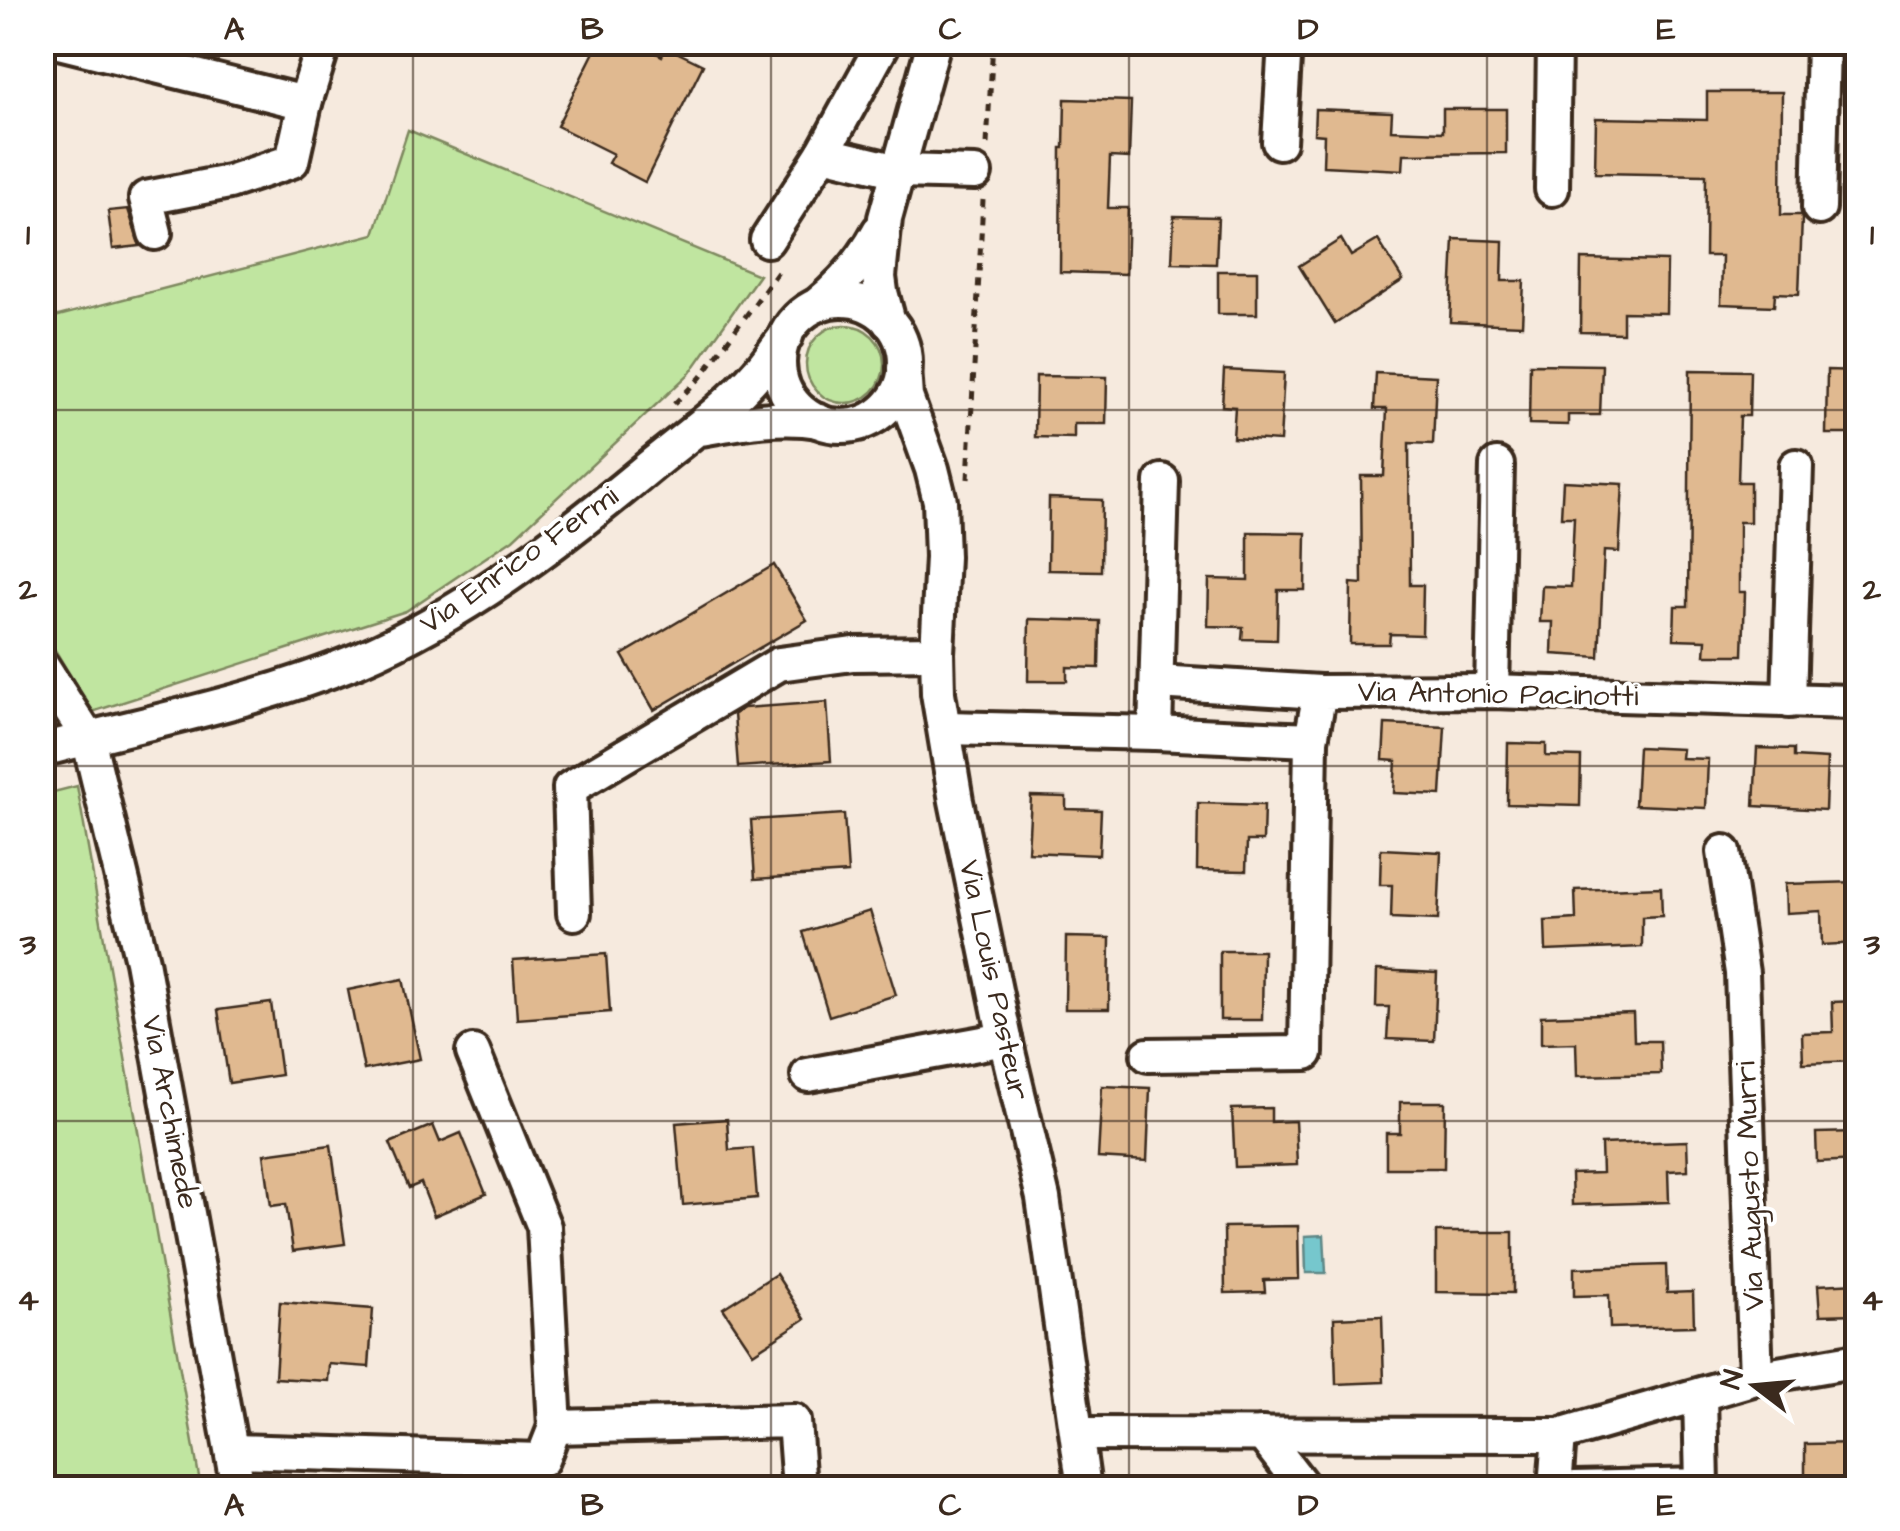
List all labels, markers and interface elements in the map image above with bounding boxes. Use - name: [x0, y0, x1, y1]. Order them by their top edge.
- text: A: [224, 7, 245, 52]
- text: B: [581, 7, 604, 52]
- text: C: [939, 7, 962, 52]
- text: D: [1298, 7, 1319, 52]
- text: E: [1657, 7, 1676, 52]
- text: 1: [26, 212, 30, 257]
- text: 1: [1870, 212, 1874, 257]
- street label: Via Enrico Fermi: [411, 475, 627, 644]
- text: 2: [18, 567, 38, 612]
- text: 2: [1862, 567, 1882, 612]
- street label: Via Antonio Pacinotti: [1357, 671, 1639, 717]
- street label: Via Louis Pasteur: [948, 856, 1040, 1104]
- text: 3: [19, 922, 37, 967]
- text: 3: [1863, 922, 1881, 967]
- street label: Via Archimede: [131, 1012, 209, 1212]
- street label: Via Augusto Murri: [1725, 1060, 1776, 1311]
- text: 4: [17, 1278, 39, 1323]
- text: 4: [1861, 1278, 1883, 1323]
- north arrow: [1705, 1336, 1805, 1436]
- text: N: [1711, 1365, 1754, 1393]
- text: A: [224, 1483, 245, 1528]
- text: B: [581, 1483, 604, 1528]
- text: C: [939, 1483, 962, 1528]
- text: D: [1298, 1483, 1319, 1528]
- text: E: [1657, 1483, 1676, 1528]

